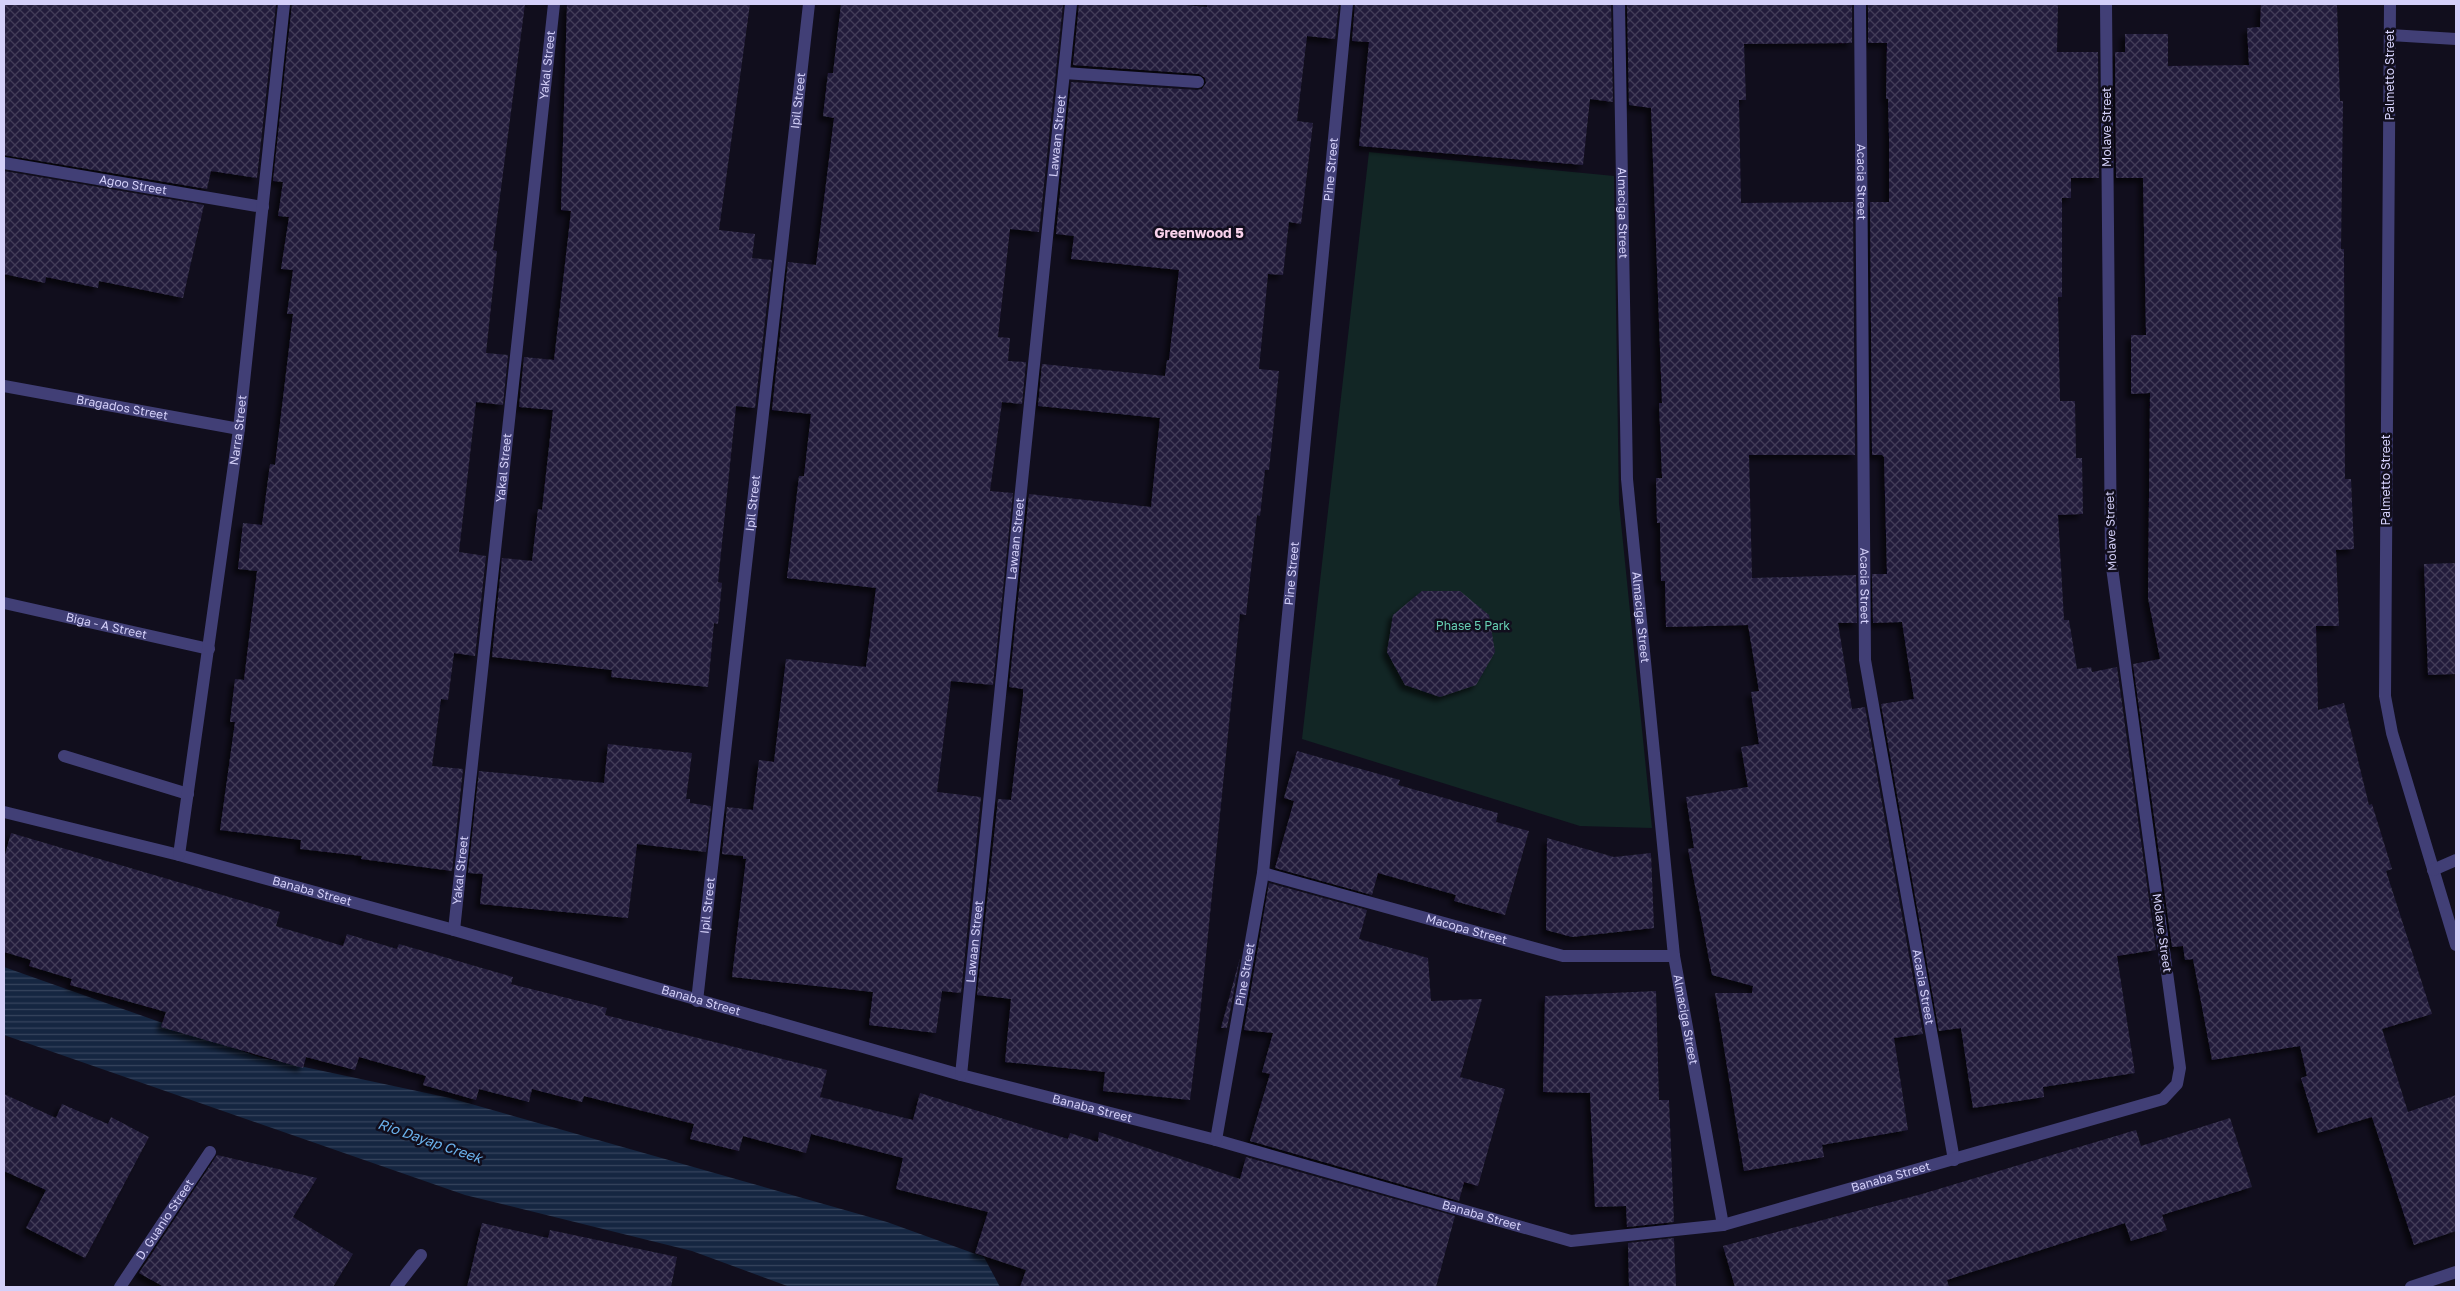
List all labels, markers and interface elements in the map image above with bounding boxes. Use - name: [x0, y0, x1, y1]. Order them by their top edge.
- street label: Yakal Street: [536, 29, 558, 100]
- street label: Palmetto Street: [2382, 29, 2397, 121]
- street label: Ipil Street: [787, 71, 808, 130]
- street label: Molave Street: [2099, 87, 2114, 167]
- street label: Lawaan Street: [1045, 94, 1069, 178]
- street label: Pine Street: [1320, 137, 1341, 202]
- street label: Acacia Street: [1854, 144, 1870, 220]
- street label: Almaciga Street: [1615, 167, 1631, 259]
- street label: Agoo Street: [98, 171, 168, 198]
- district label: Greenwood 5: [1154, 224, 1244, 241]
- street label: Bragados Street: [75, 391, 169, 423]
- street label: Narra Street: [226, 394, 250, 466]
- street label: Yakal Street: [492, 432, 515, 503]
- street label: Palmetto Street: [2378, 434, 2393, 526]
- street label: Ipil Street: [742, 474, 763, 532]
- street label: Molave Street: [2102, 491, 2119, 571]
- street label: Lawaan Street: [1004, 497, 1027, 581]
- street label: Pine Street: [1281, 541, 1302, 606]
- street label: Acacia Street: [1857, 548, 1873, 624]
- street label: Almaciga Street: [1629, 571, 1653, 664]
- street label: Biga - A Street: [65, 609, 149, 642]
- park label: Phase 5 Park: [1436, 618, 1510, 633]
- street label: Yakal Street: [449, 835, 471, 906]
- street label: Banaba Street: [271, 873, 354, 909]
- street label: Ipil Street: [697, 876, 718, 935]
- street label: Molave Street: [2150, 892, 2176, 974]
- street label: Lawaan Street: [963, 900, 986, 984]
- street label: Macopa Street: [1424, 910, 1509, 947]
- street label: Pine Street: [1232, 941, 1258, 1007]
- street label: Acacia Street: [1910, 948, 1938, 1026]
- street label: Almaciga Street: [1670, 973, 1702, 1066]
- street label: Banaba Street: [660, 982, 743, 1019]
- street label: Banaba Street: [1051, 1091, 1134, 1125]
- water label: Rio Dayap Creek: [376, 1115, 486, 1167]
- street label: Banaba Street: [1849, 1158, 1932, 1195]
- street label: D. Guanio Street: [132, 1176, 197, 1262]
- street label: Banaba Street: [1440, 1197, 1523, 1234]

